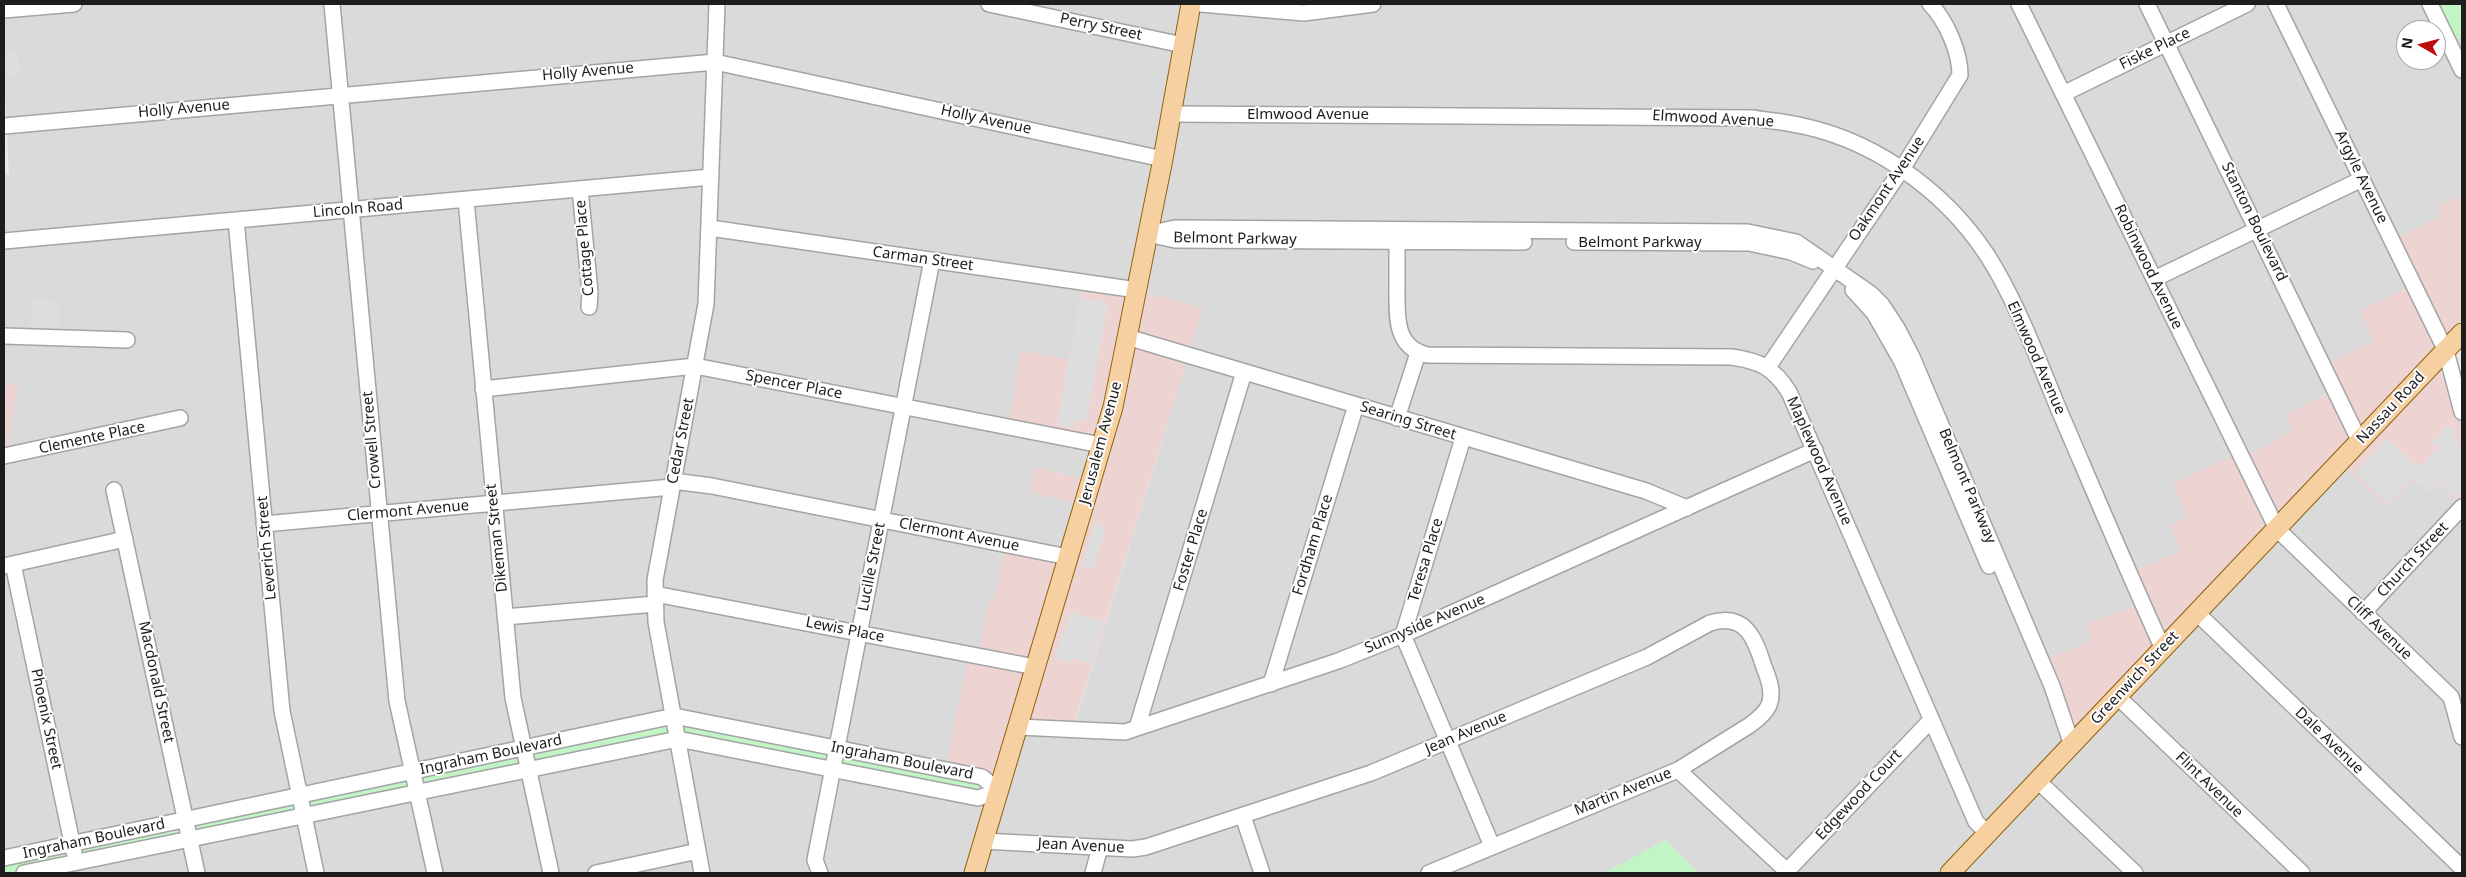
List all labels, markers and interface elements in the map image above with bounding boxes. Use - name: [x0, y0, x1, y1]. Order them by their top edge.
- street label: Perry Street: [1058, 10, 1144, 44]
- north arrow: [2396, 20, 2446, 70]
- street label: Fiske Place: [2117, 24, 2193, 74]
- text: N: [2396, 36, 2417, 50]
- street label: Holly Avenue: [541, 59, 635, 85]
- street label: Holly Avenue: [137, 96, 231, 122]
- street label: Holly Avenue: [939, 102, 1033, 138]
- street label: Elmwood Avenue: [1247, 106, 1369, 124]
- street label: Elmwood Avenue: [1652, 107, 1774, 131]
- street label: Argyle Avenue: [2331, 127, 2391, 227]
- street label: Oakmont Avenue: [1845, 133, 1929, 245]
- street label: Stanton Boulevard: [2217, 160, 2291, 284]
- street label: Lincoln Road: [312, 196, 404, 222]
- street label: Cottage Place: [572, 199, 598, 297]
- street label: Robinwood Avenue: [2110, 202, 2186, 332]
- street label: Belmont Parkway: [1173, 229, 1297, 249]
- street label: Belmont Parkway: [1578, 234, 1702, 252]
- street label: Carman Street: [871, 243, 975, 275]
- street label: Elmwood Avenue: [2003, 299, 2069, 417]
- street label: Spencer Place: [744, 367, 844, 403]
- street label: Nassau Road: [2353, 368, 2429, 448]
- street label: Jerusalem Avenue: [1076, 380, 1126, 506]
- street label: Crowell Street: [359, 390, 385, 490]
- street label: Maplewood Avenue: [1783, 394, 1855, 528]
- street label: Cedar Street: [664, 396, 698, 486]
- street label: Searing Street: [1358, 398, 1458, 444]
- street label: Clemente Place: [37, 418, 147, 458]
- street label: Belmont Parkway: [1935, 426, 1999, 546]
- street label: Dikeman Street: [482, 483, 512, 593]
- street label: Fordham Place: [1289, 492, 1337, 598]
- street label: Leverich Street: [253, 495, 281, 601]
- street label: Clermont Avenue: [346, 497, 470, 525]
- street label: Foster Place: [1170, 507, 1212, 593]
- street label: Clermont Avenue: [897, 514, 1021, 556]
- street label: Teresa Place: [1405, 516, 1447, 604]
- street label: Church Street: [2374, 519, 2452, 601]
- street label: Lucille Street: [855, 521, 889, 613]
- street label: Sunnyside Avenue: [1362, 591, 1488, 657]
- street label: Cliff Avenue: [2342, 592, 2416, 664]
- street label: Lewis Place: [804, 614, 886, 646]
- street label: Macdonald Street: [134, 619, 178, 745]
- street label: Greenwich Street: [2087, 628, 2183, 728]
- street label: Phoenix Street: [27, 667, 65, 771]
- street label: Dale Avenue: [2291, 704, 2367, 778]
- street label: Jean Avenue: [1423, 708, 1509, 758]
- street label: Ingraham Boulevard: [418, 731, 564, 779]
- street label: Ingraham Boulevard: [829, 738, 975, 784]
- street label: Edgewood Court: [1812, 746, 1906, 844]
- street label: Flint Avenue: [2172, 748, 2246, 822]
- street label: Martin Avenue: [1572, 764, 1674, 820]
- street label: Ingraham Boulevard: [21, 815, 167, 863]
- street label: Jean Avenue: [1037, 835, 1125, 857]

